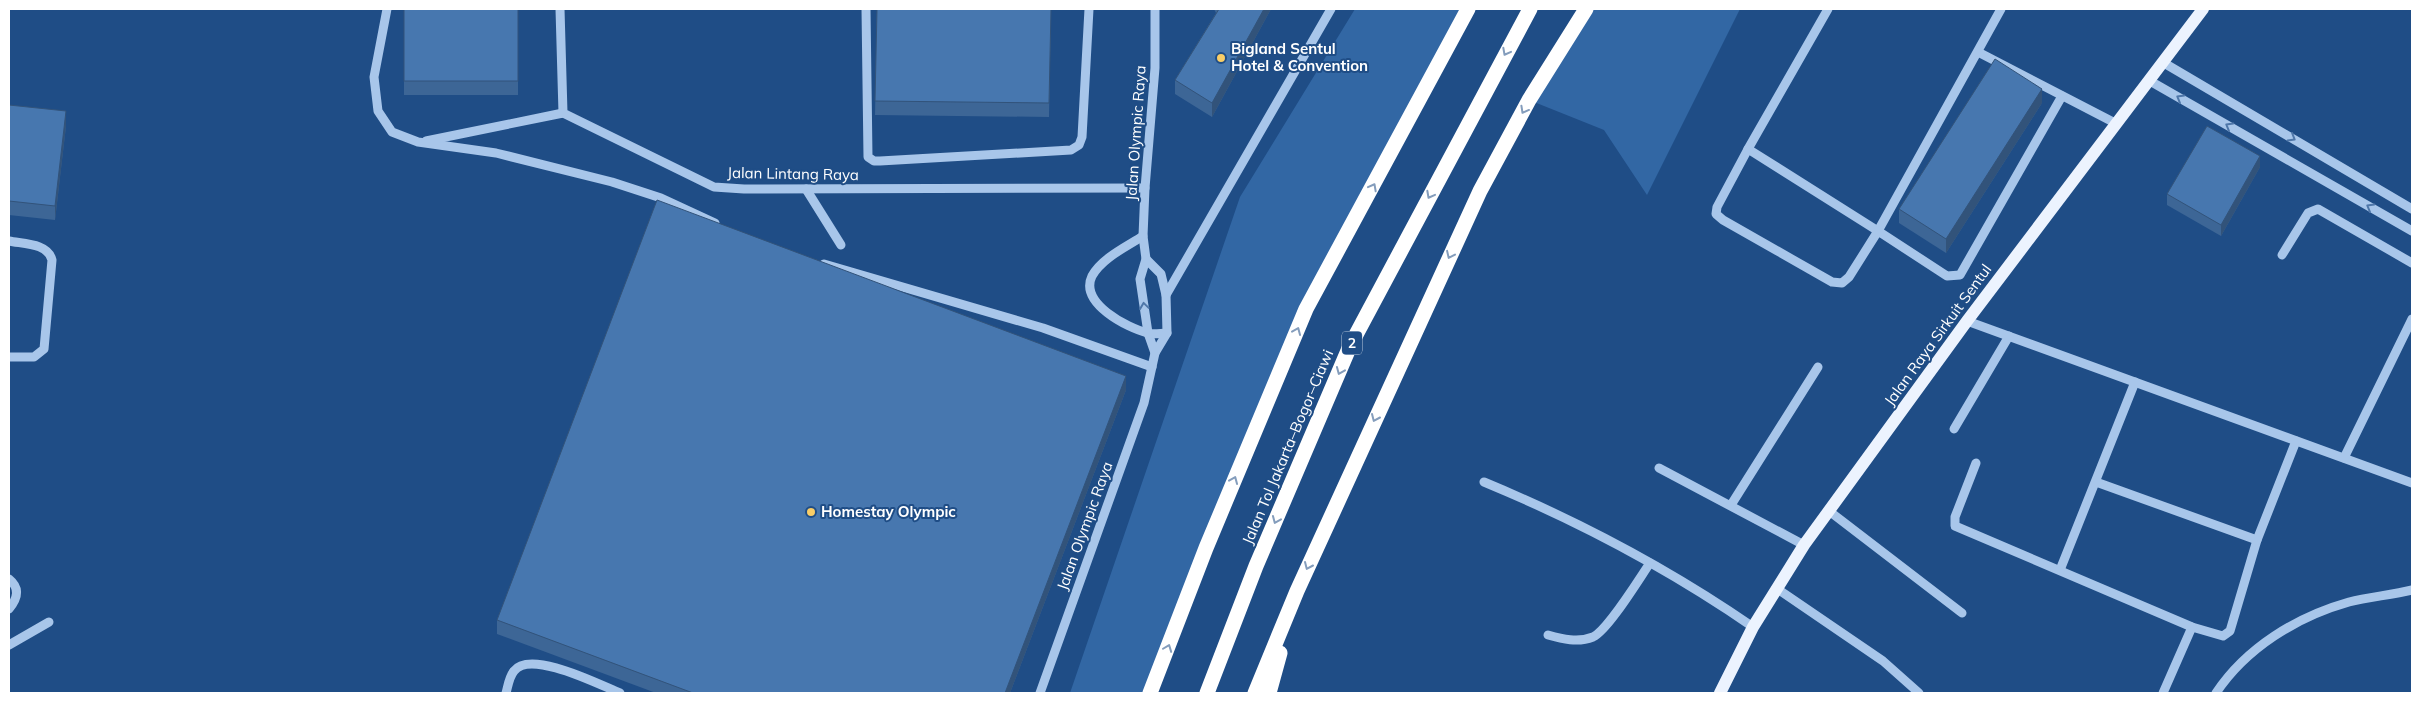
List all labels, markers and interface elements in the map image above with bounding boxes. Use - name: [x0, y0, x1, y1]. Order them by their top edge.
- place label: Bigland Sentul Hotel & Convention: [1231, 39, 1368, 75]
- one-way arrow: [1503, 46, 1513, 55]
- marker: Bigland Sentul Hotel & Convention: [1215, 52, 1227, 64]
- street label: Jalan Olympic Raya: [1121, 65, 1150, 201]
- one-way arrow: [2176, 94, 2185, 104]
- one-way arrow: [1520, 105, 1530, 114]
- one-way arrow: [2226, 122, 2235, 132]
- one-way arrow: [2287, 132, 2296, 142]
- street label: Jalan Lintang Raya: [727, 163, 859, 184]
- one-way arrow: [1367, 183, 1377, 192]
- one-way arrow: [1426, 190, 1436, 199]
- one-way arrow: [2366, 203, 2375, 213]
- one-way arrow: [1445, 250, 1456, 259]
- street label: Jalan Raya Sirkuit Sentul: [1880, 260, 1995, 409]
- one-way arrow: [1139, 302, 1150, 310]
- one-way arrow: [1291, 327, 1302, 336]
- road number: 2: [1342, 332, 1362, 354]
- street label: Jalan Tol Jakarta–Bogor–Ciawi: [1238, 347, 1337, 547]
- one-way arrow: [1335, 366, 1346, 375]
- one-way arrow: [1370, 413, 1381, 422]
- street label: Jalan Olympic Raya: [1052, 459, 1117, 593]
- one-way arrow: [1228, 476, 1238, 485]
- place label: Homestay Olympic: [821, 502, 956, 521]
- marker: Homestay Olympic: [805, 506, 817, 518]
- one-way arrow: [1272, 515, 1282, 524]
- one-way arrow: [1304, 561, 1314, 570]
- one-way arrow: [1162, 644, 1172, 653]

